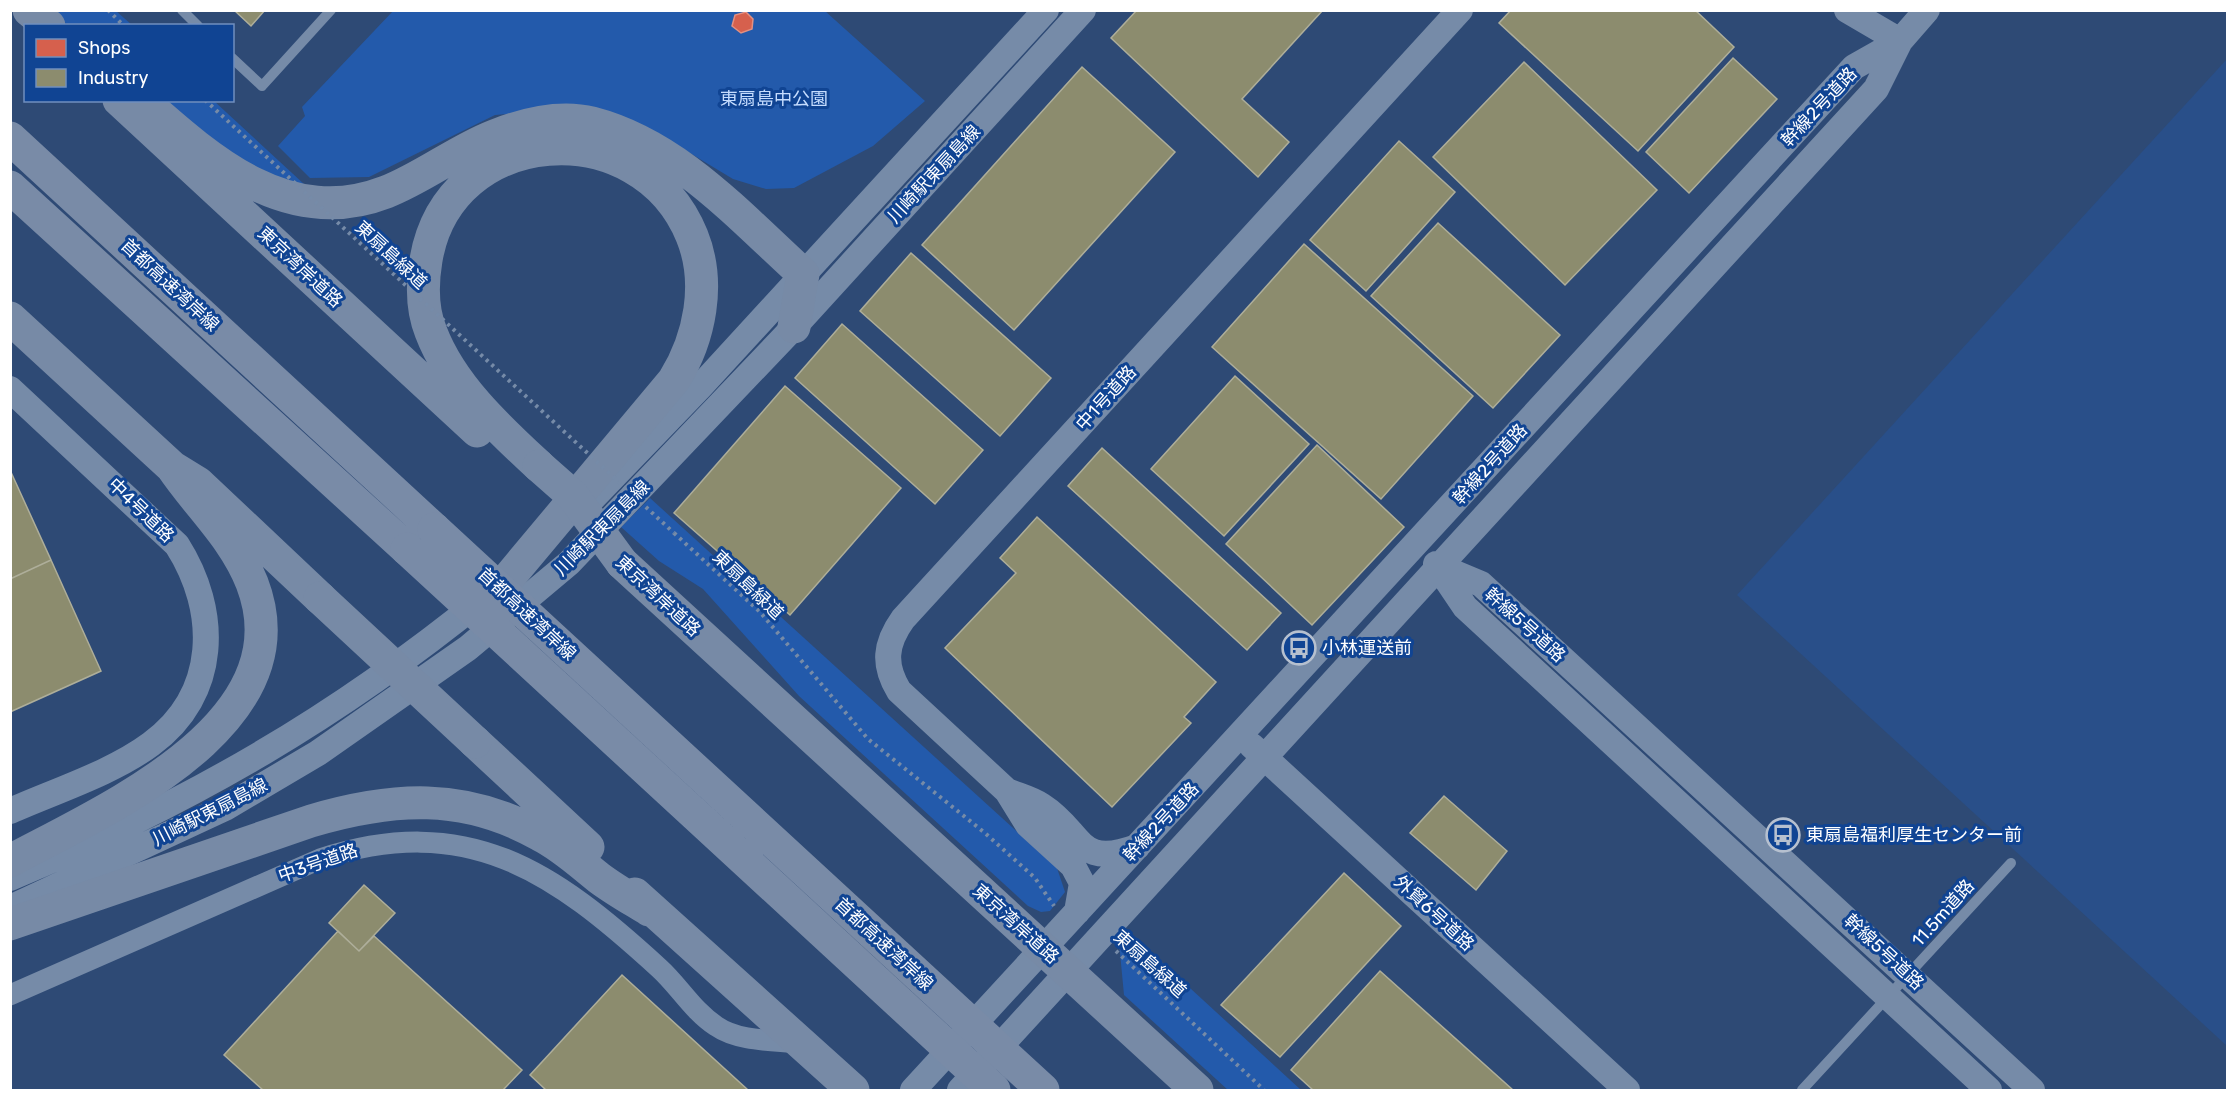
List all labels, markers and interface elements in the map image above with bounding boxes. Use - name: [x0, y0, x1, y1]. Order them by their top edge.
- legend: [24, 24, 234, 102]
- text: Shops: [78, 37, 130, 59]
- street label: 幹線2号道路: [1777, 63, 1861, 151]
- text: Industry: [78, 67, 148, 89]
- park label: 東扇島中公園: [720, 88, 828, 110]
- street label: 川崎駅東扇島線: [883, 120, 985, 228]
- street label: 東扇島緑道: [351, 216, 431, 294]
- street label: 東京湾岸道路: [253, 222, 347, 312]
- street label: 首都高速湾岸線: [116, 234, 224, 336]
- street label: 中1号道路: [1071, 361, 1141, 435]
- street label: 幹線2号道路: [1448, 419, 1532, 509]
- street label: 中4号道路: [103, 473, 179, 547]
- street label: 川崎駅東扇島線: [550, 476, 654, 580]
- street label: 東扇島緑道: [708, 546, 788, 624]
- street label: 東京湾岸道路: [611, 551, 705, 641]
- street label: 首都高速湾岸線: [473, 563, 581, 665]
- street label: 幹線5号道路: [1480, 583, 1570, 667]
- bus stop icon: 小林運送前: [1281, 630, 1317, 666]
- place label: 小林運送前: [1322, 637, 1412, 659]
- street label: 川崎駅東扇島線: [149, 774, 271, 850]
- street label: 幹線2号道路: [1119, 778, 1203, 866]
- bus stop icon: 東扇島福利厚生センター前: [1765, 817, 1801, 853]
- place label: 東扇島福利厚生センター前: [1806, 824, 2022, 846]
- street label: 中3号道路: [275, 839, 361, 887]
- street label: 外貿6号道路: [1390, 871, 1478, 955]
- street label: 11.5m道路: [1907, 875, 1979, 951]
- street label: 東京湾岸道路: [969, 880, 1063, 968]
- street label: 首都高速湾岸線: [830, 893, 938, 995]
- street label: 幹線5号道路: [1840, 910, 1928, 994]
- street label: 東扇島緑道: [1109, 926, 1191, 1002]

